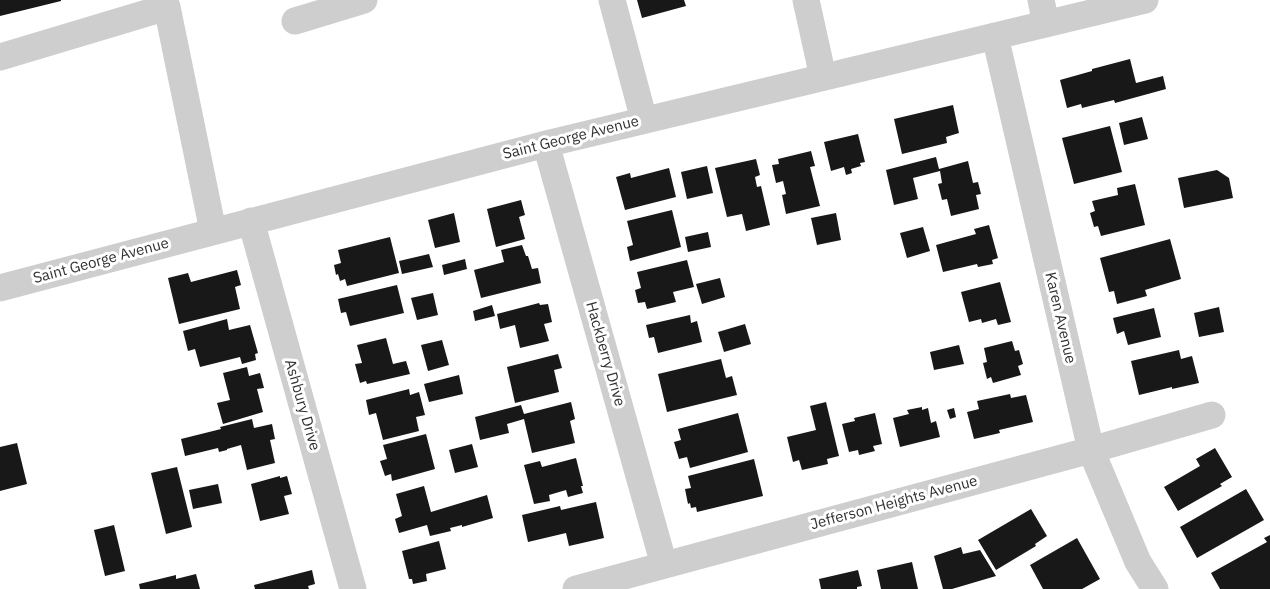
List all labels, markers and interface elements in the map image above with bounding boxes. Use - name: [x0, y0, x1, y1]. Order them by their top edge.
- street label: Saint George Avenue: [501, 112, 641, 164]
- street label: Saint George Avenue: [31, 234, 171, 288]
- street label: Karen Avenue: [1041, 271, 1079, 365]
- street label: Hackberry Drive: [581, 300, 629, 408]
- street label: Ashbury Drive: [280, 357, 324, 453]
- street label: Jefferson Heights Avenue: [808, 472, 980, 534]

